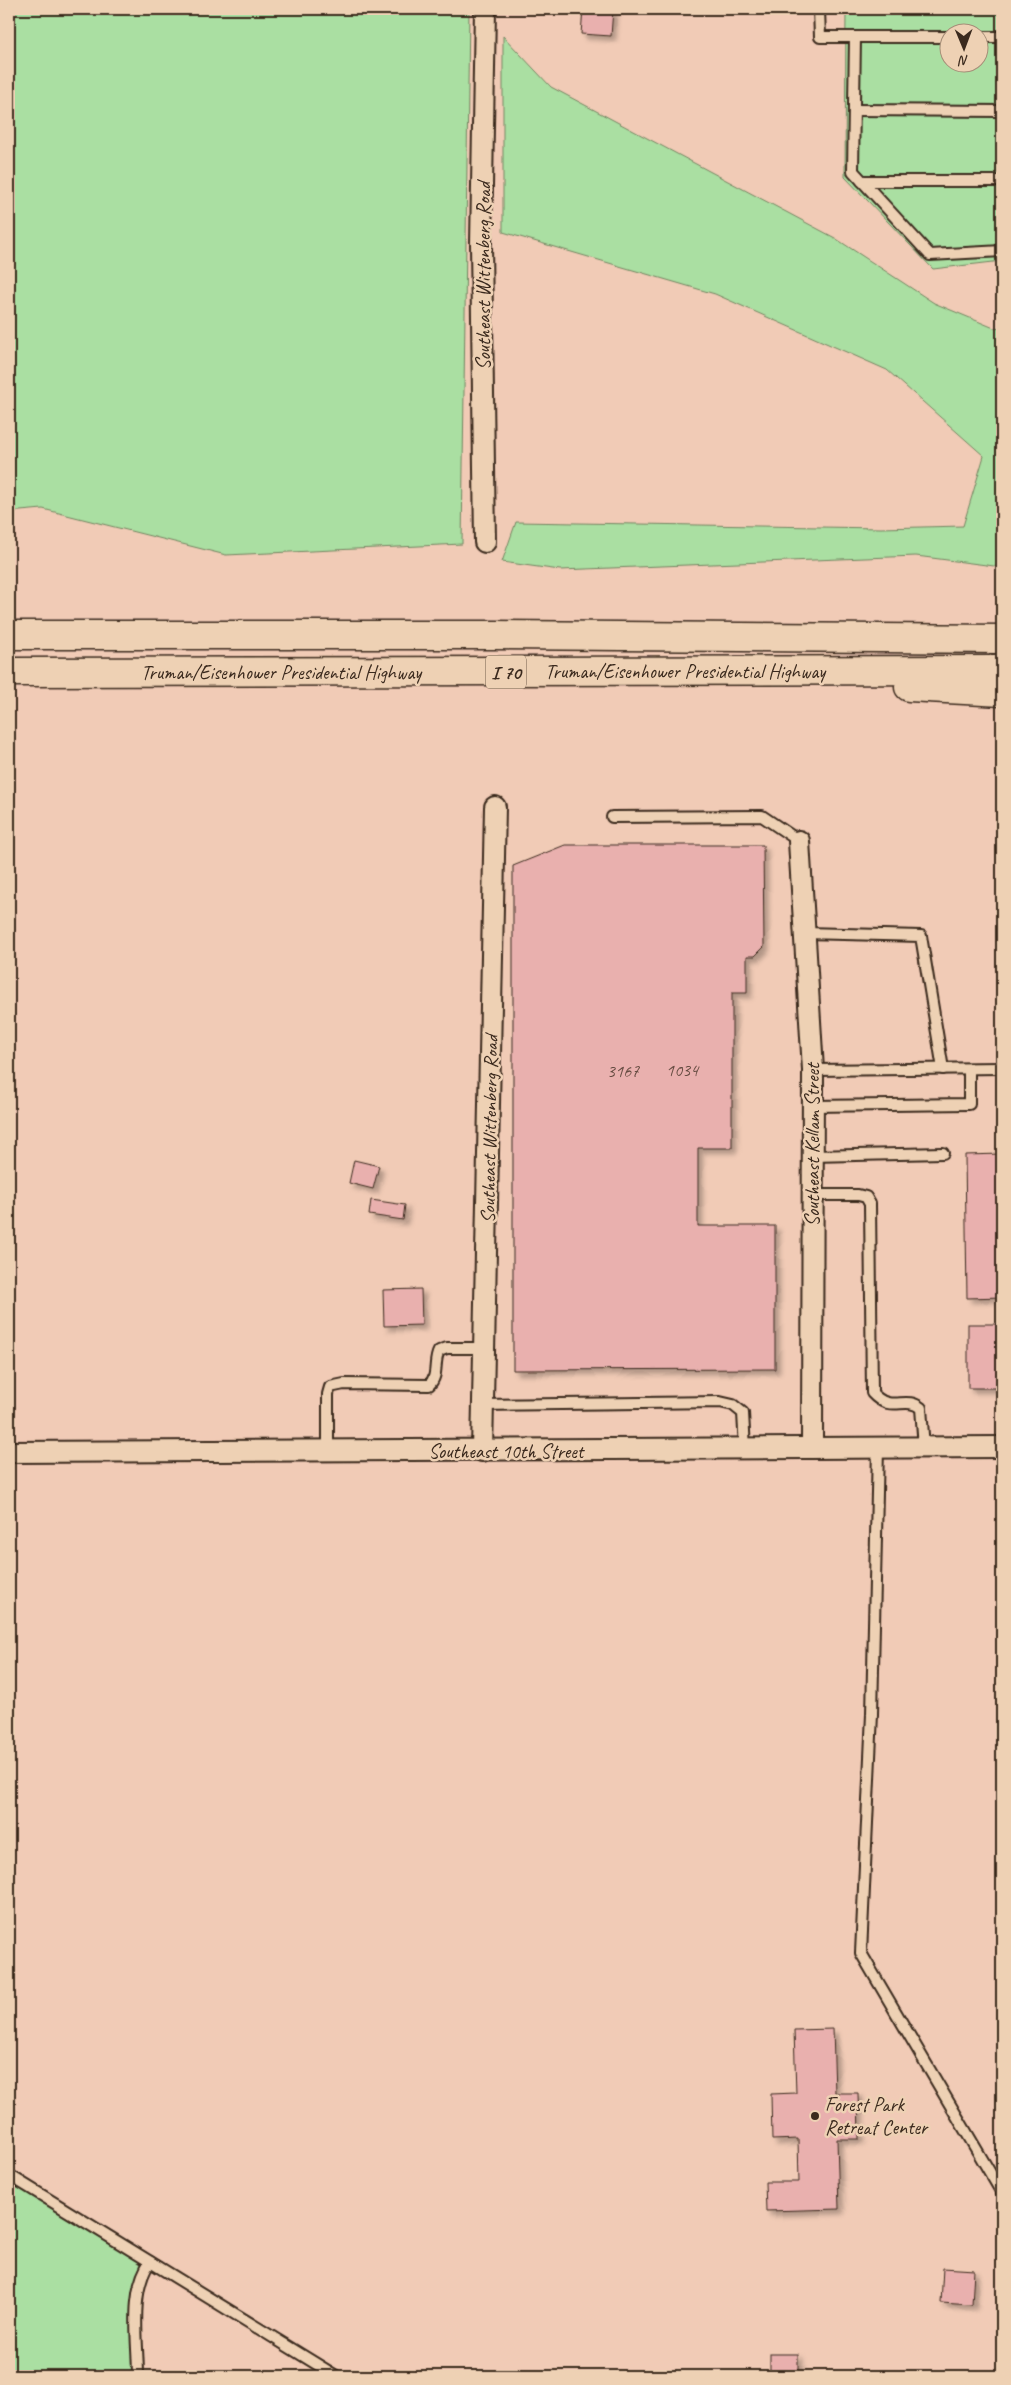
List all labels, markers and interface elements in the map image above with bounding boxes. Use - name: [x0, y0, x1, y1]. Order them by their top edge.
- north arrow: [938, 22, 988, 72]
- text: N: [957, 52, 969, 69]
- street label: Southeast Wittenberg Road: [471, 179, 496, 370]
- road number: I 70: [486, 656, 526, 689]
- street label: Truman/Eisenhower Presidential Highway: [545, 659, 827, 684]
- street label: Truman/Eisenhower Presidential Highway: [141, 660, 423, 685]
- street label: Southeast Wittenberg Road: [475, 1032, 504, 1223]
- house number: 1034: [666, 1059, 700, 1081]
- house number: 3167: [607, 1060, 640, 1082]
- street label: Southeast Kellam Street: [800, 1061, 825, 1227]
- street label: Southeast 10th Street: [429, 1439, 586, 1464]
- place label: Forest Park Retreat Center: [825, 2092, 929, 2140]
- marker: Forest Park Retreat Center: [809, 2110, 821, 2122]

